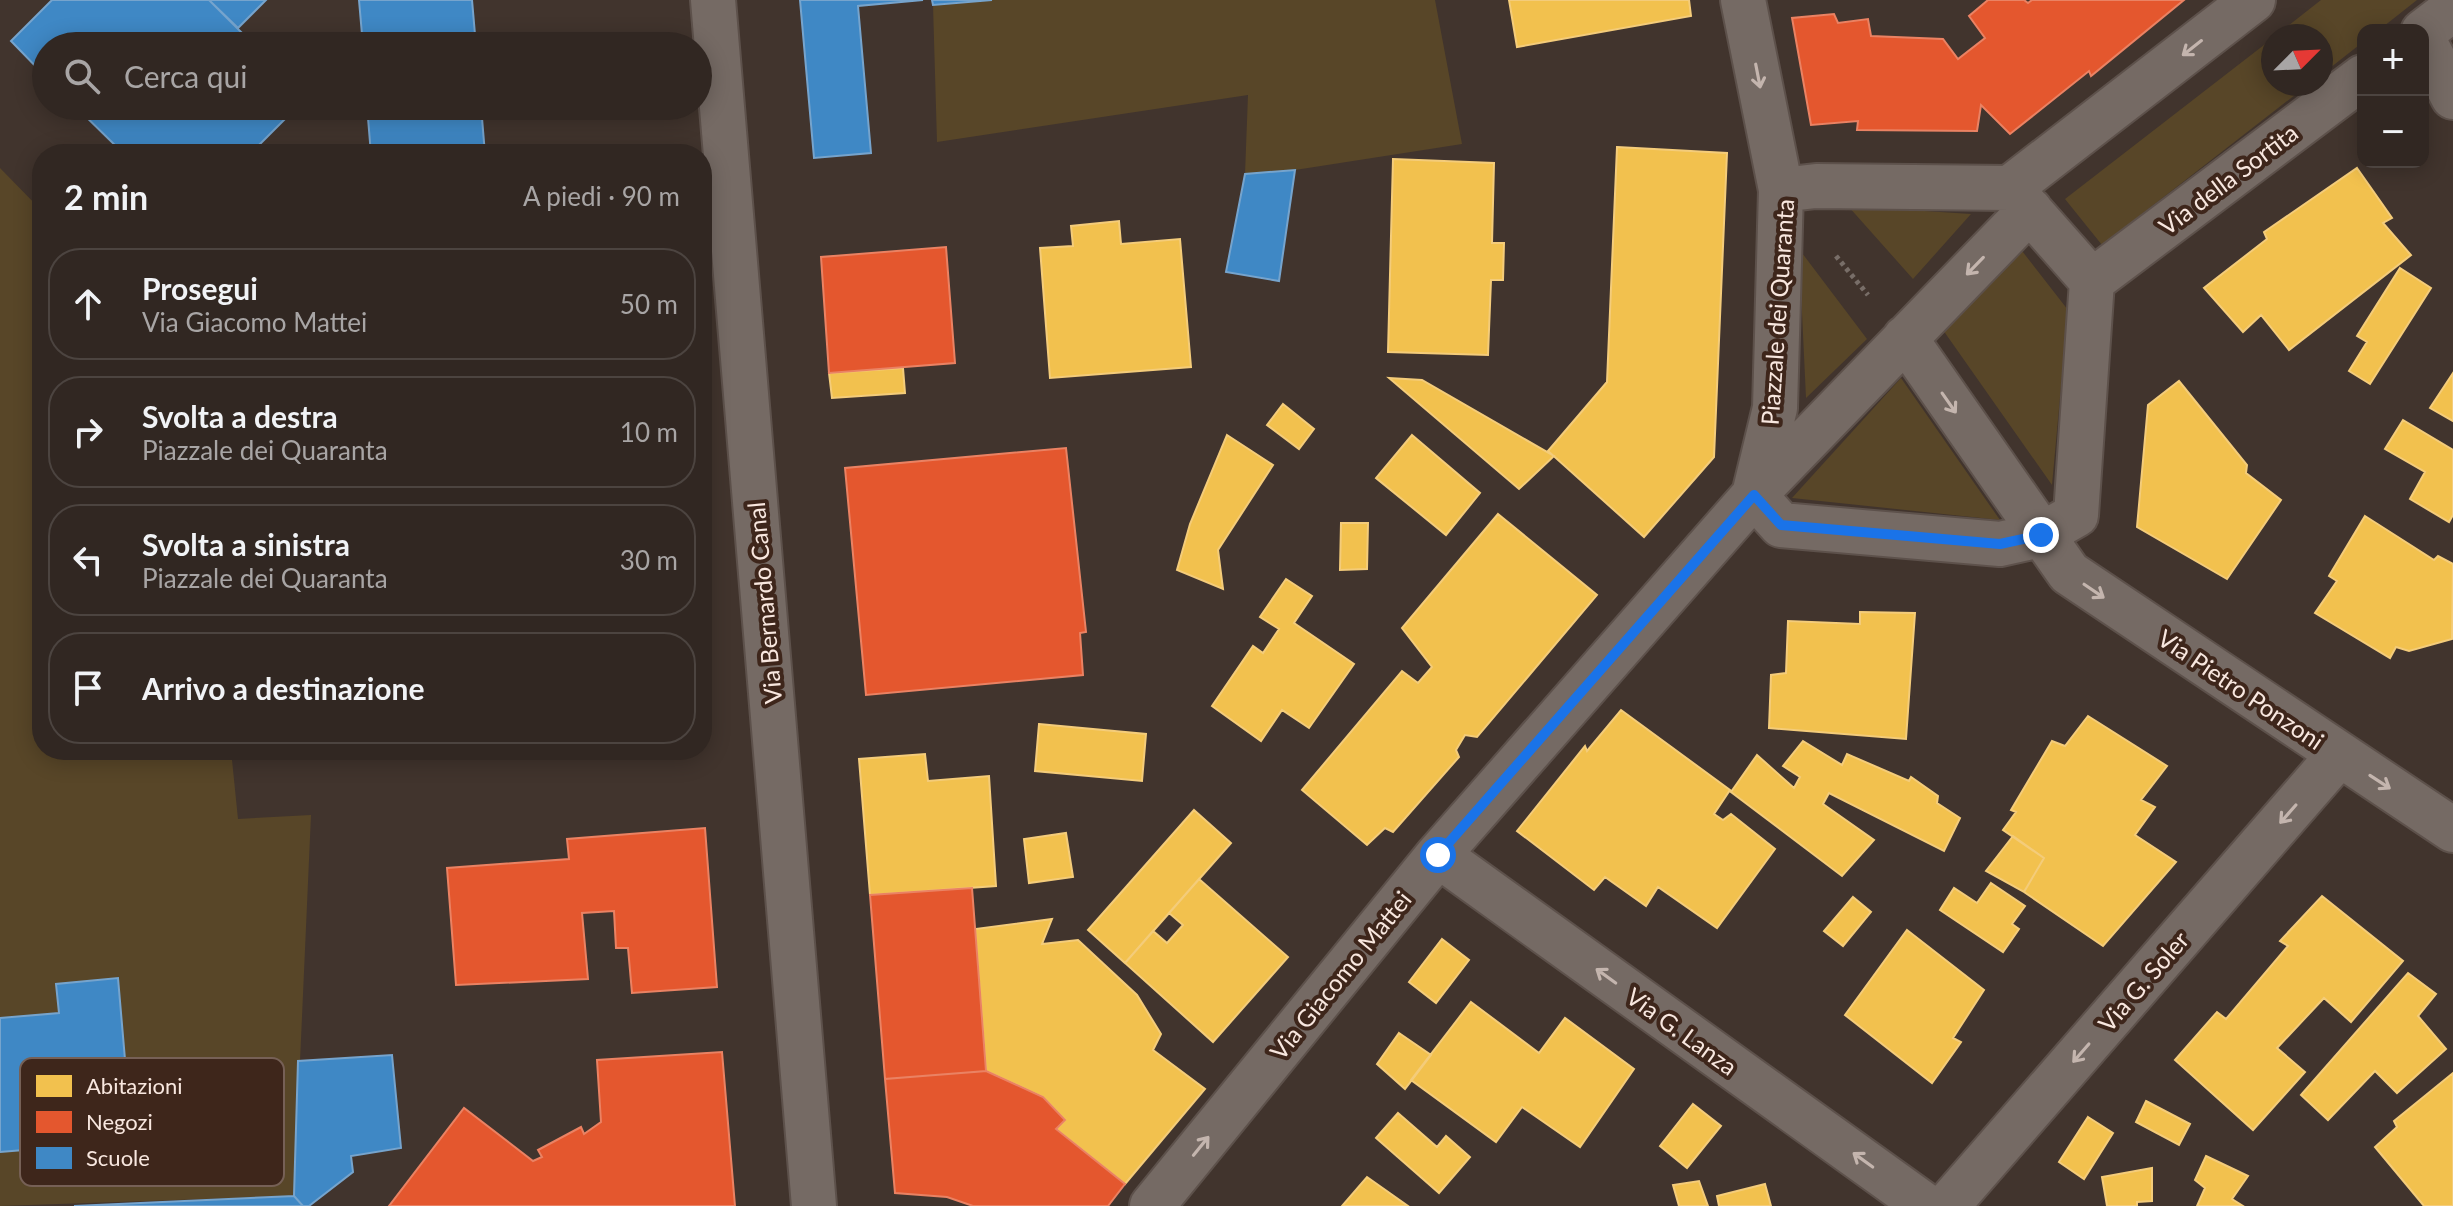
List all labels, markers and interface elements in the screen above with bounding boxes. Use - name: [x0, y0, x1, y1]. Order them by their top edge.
- north arrow: [2261, 24, 2333, 96]
- map controls: [2357, 24, 2429, 168]
- button: +: [2357, 24, 2429, 96]
- search box: [32, 32, 712, 120]
- one-way arrow: [2182, 39, 2203, 56]
- icon: search: [60, 54, 104, 98]
- text: Cerca qui: [124, 58, 248, 94]
- one-way arrow: [1751, 63, 1766, 89]
- button: −: [2357, 96, 2429, 168]
- street label: Via della Sortita: [2153, 117, 2303, 241]
- text: 2 min: [64, 176, 148, 217]
- text: A piedi · 90 m: [523, 180, 680, 212]
- street label: Piazzale dei Quaranta: [1755, 198, 1799, 426]
- one-way arrow: [1966, 256, 1985, 276]
- text: Prosegui: [142, 270, 258, 306]
- icon: ahead: [66, 282, 110, 326]
- text: 50 m: [620, 288, 678, 320]
- text: Via Giacomo Mattei: [142, 306, 367, 338]
- one-way arrow: [1941, 391, 1957, 413]
- text: Svolta a destra: [142, 398, 338, 434]
- icon: right: [66, 410, 110, 454]
- text: 10 m: [620, 416, 678, 448]
- text: Piazzale dei Quaranta: [142, 434, 388, 466]
- street label: Via Bernardo Canal: [741, 501, 787, 705]
- route end: [2023, 517, 2059, 553]
- text: Svolta a sinistra: [142, 526, 350, 562]
- icon: left: [66, 538, 110, 582]
- text: 30 m: [620, 544, 678, 576]
- text: Piazzale dei Quaranta: [142, 562, 388, 594]
- one-way arrow: [2082, 583, 2105, 599]
- street label: Via Pietro Ponzoni: [2153, 623, 2329, 755]
- icon: arrive: [66, 666, 110, 710]
- text: Arrivo a destinazione: [142, 670, 424, 706]
- one-way arrow: [2368, 774, 2390, 790]
- one-way arrow: [2279, 804, 2297, 824]
- route start: [1420, 837, 1456, 873]
- street label: Via Giacomo Mattei: [1263, 885, 1417, 1065]
- street label: Via G. Soler: [2092, 925, 2194, 1037]
- one-way arrow: [1596, 968, 1617, 985]
- street label: Via G. Lanza: [1621, 981, 1743, 1081]
- one-way arrow: [2072, 1042, 2090, 1062]
- legend: [20, 1058, 284, 1186]
- text: Abitazioni: [86, 1072, 183, 1099]
- text: Negozi: [86, 1108, 153, 1135]
- one-way arrow: [1192, 1136, 1210, 1156]
- text: Scuole: [86, 1144, 150, 1171]
- one-way arrow: [1852, 1152, 1874, 1169]

